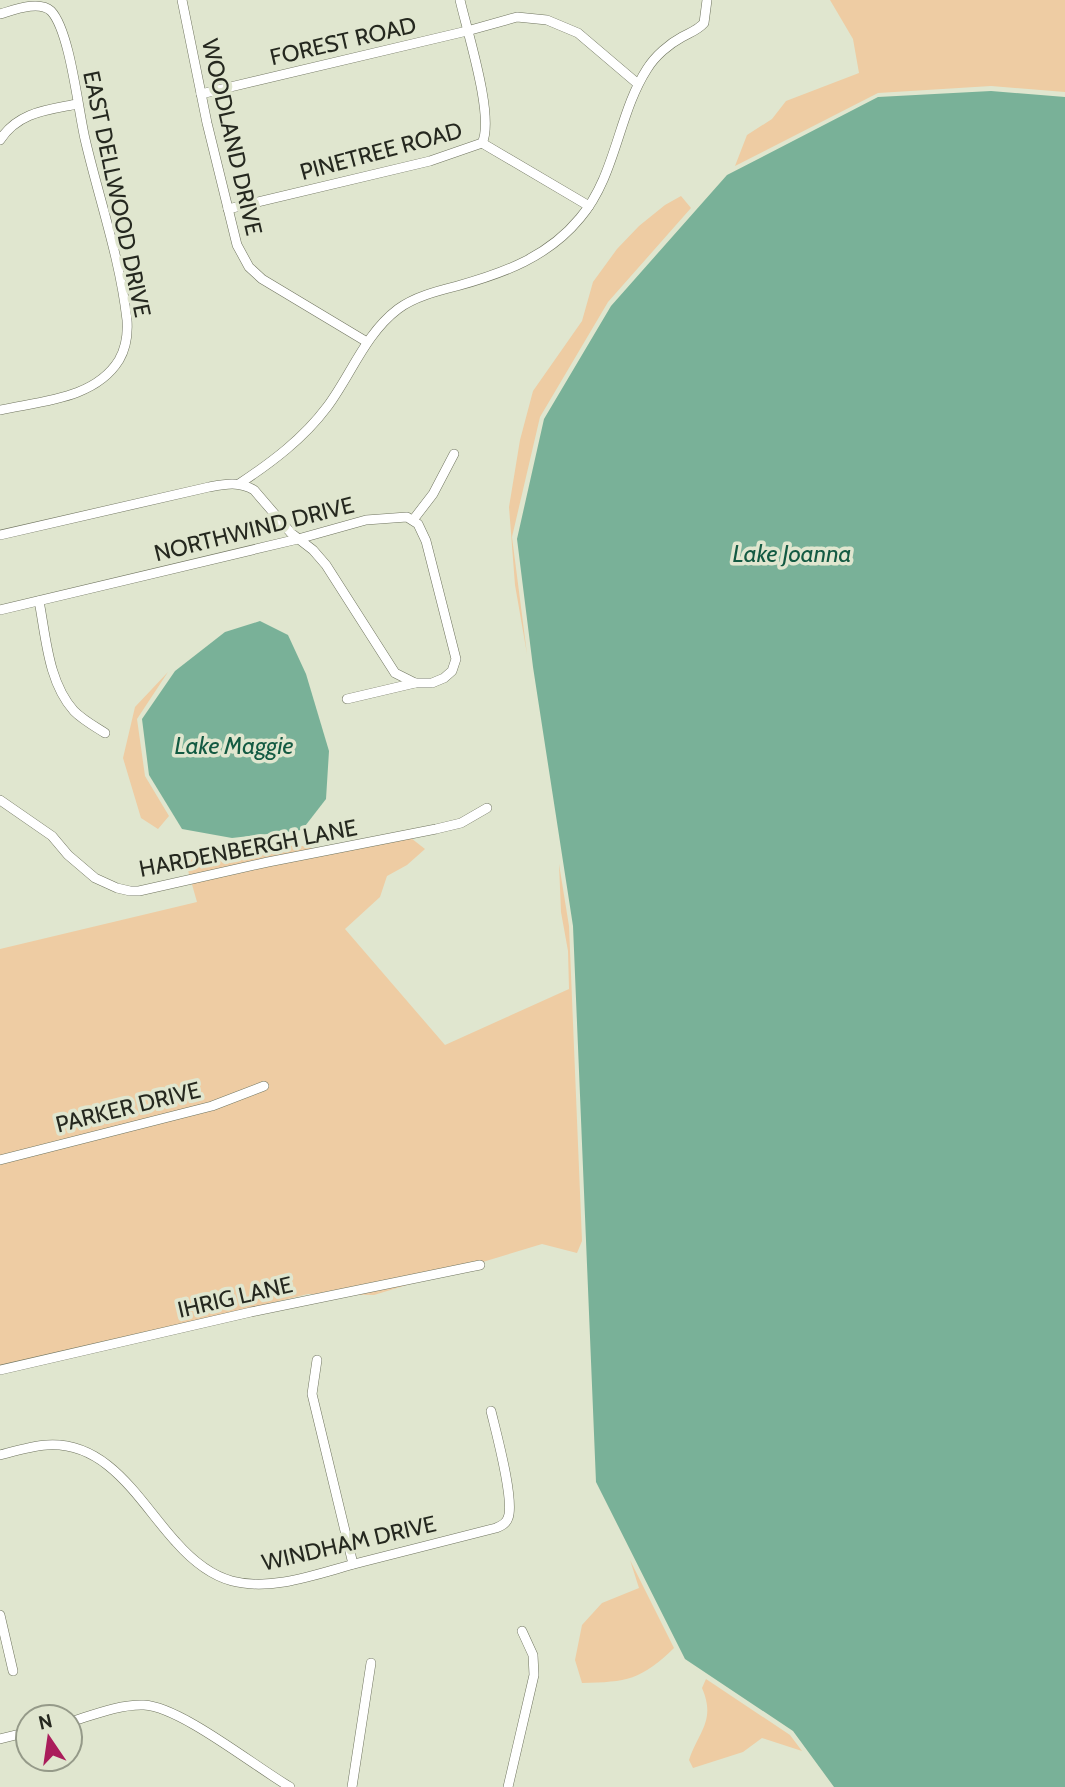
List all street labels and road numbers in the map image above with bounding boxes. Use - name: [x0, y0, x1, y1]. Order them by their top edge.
- street label: FOREST ROAD: [267, 11, 419, 71]
- street label: WOODLAND DRIVE: [196, 36, 268, 238]
- street label: EAST DELLWOOD DRIVE: [77, 68, 157, 320]
- street label: PINETREE ROAD: [297, 116, 465, 186]
- street label: NORTHWIND DRIVE: [151, 491, 357, 567]
- street label: HARDENBERGH LANE: [136, 813, 360, 883]
- street label: PARKER DRIVE: [53, 1075, 203, 1139]
- street label: IHRIG LANE: [175, 1270, 295, 1324]
- street label: WINDHAM DRIVE: [259, 1509, 439, 1577]

